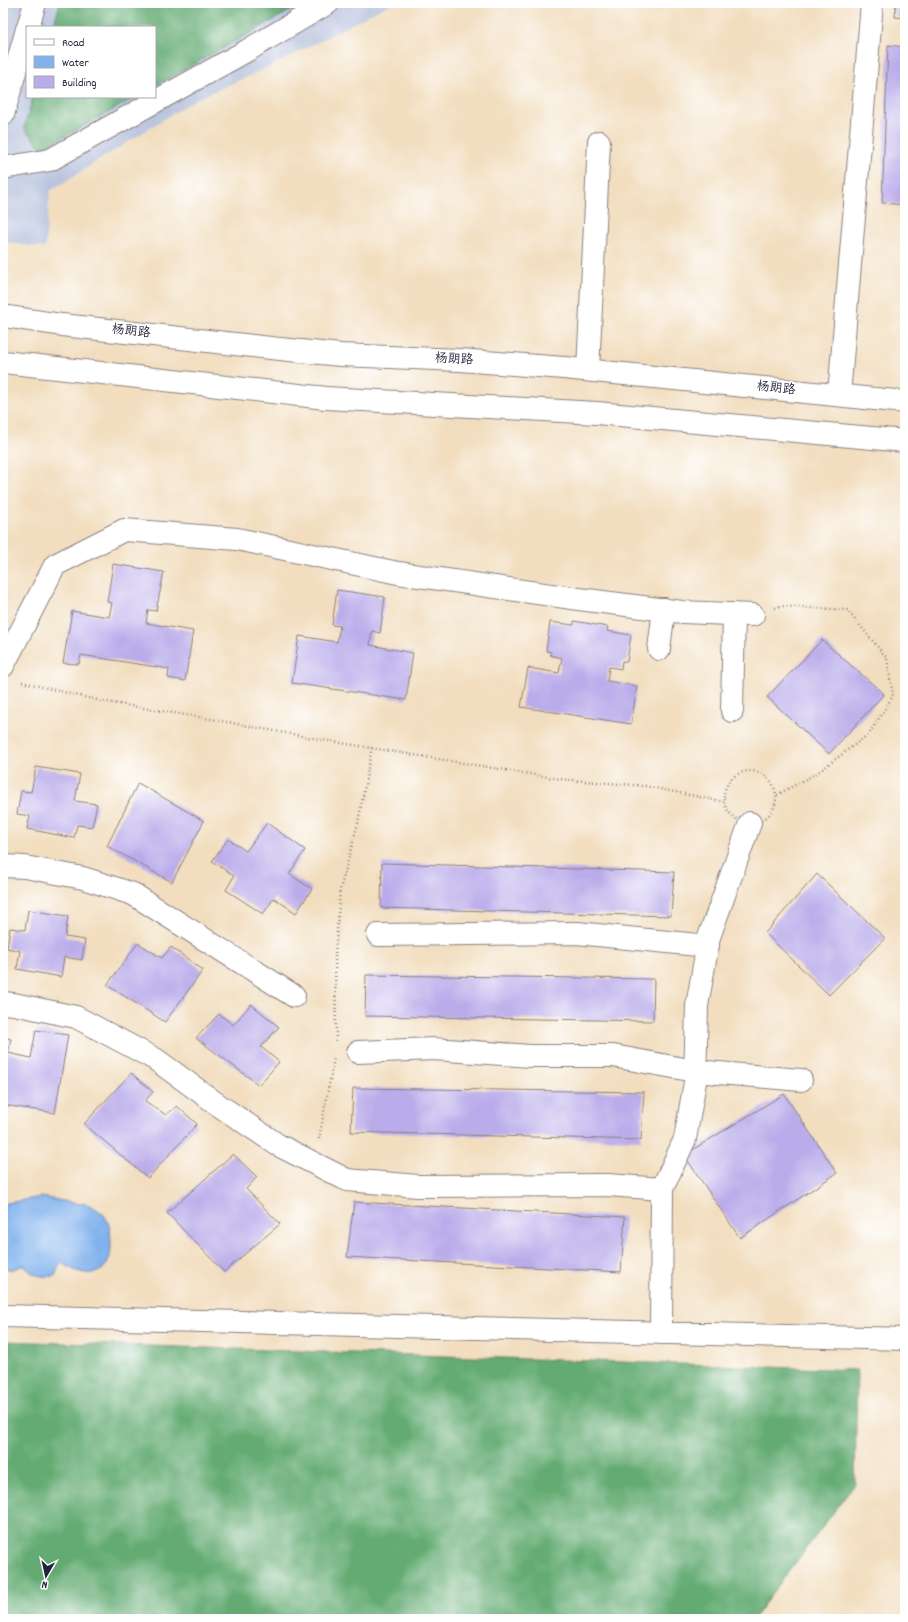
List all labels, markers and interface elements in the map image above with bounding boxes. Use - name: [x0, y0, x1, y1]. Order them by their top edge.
- legend: [26, 26, 156, 98]
- text: Road: [62, 35, 84, 52]
- text: Water: [62, 55, 89, 72]
- text: Building: [62, 75, 97, 92]
- street label: 杨朗路: [111, 321, 151, 343]
- street label: 杨朗路: [434, 349, 474, 371]
- street label: 杨朗路: [756, 378, 796, 400]
- north arrow: [26, 1556, 66, 1596]
- text: N: [40, 1575, 49, 1592]

